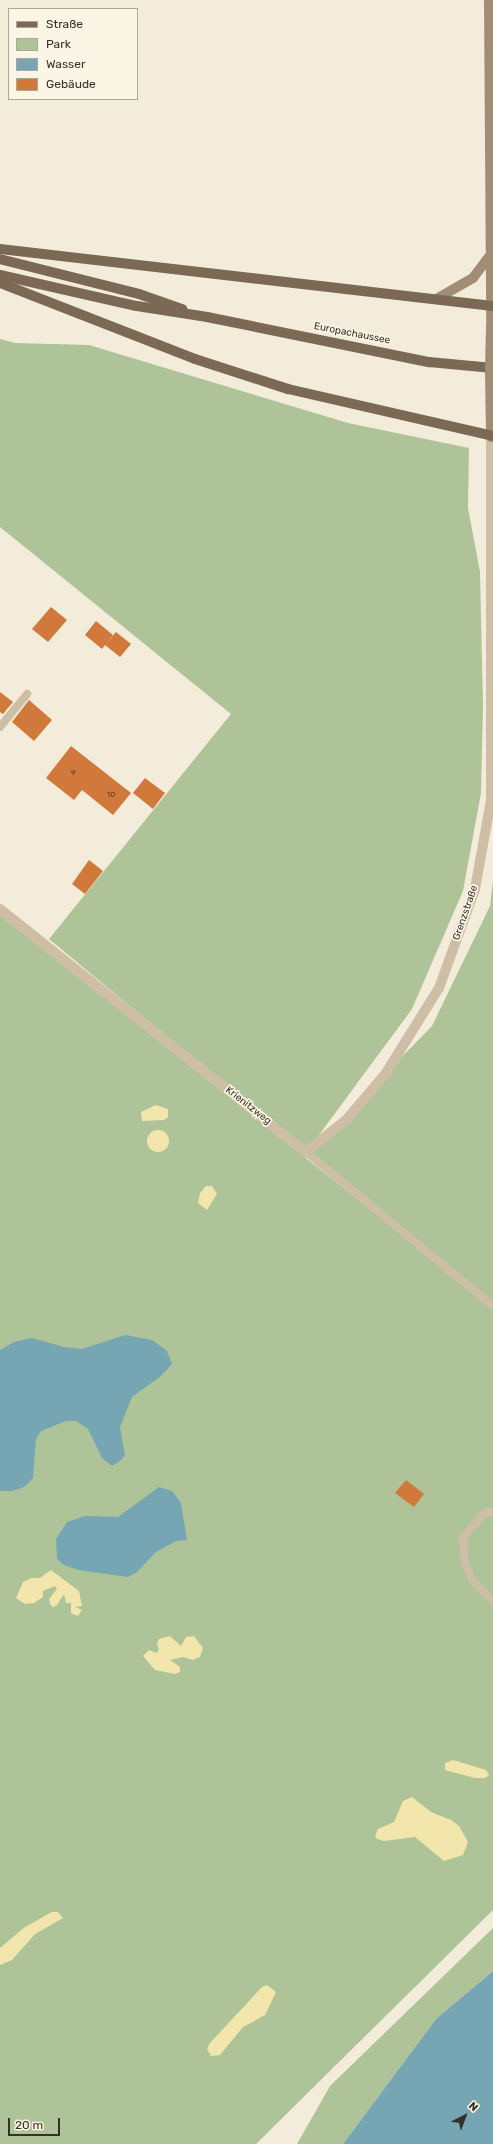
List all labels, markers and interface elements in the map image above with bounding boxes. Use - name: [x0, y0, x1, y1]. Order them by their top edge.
- legend: [8, 8, 138, 100]
- text: Straße: [46, 17, 83, 31]
- text: Park: [46, 37, 71, 51]
- text: Wasser: [46, 57, 86, 71]
- text: Gebäude: [46, 77, 96, 91]
- street label: Europachaussee: [313, 321, 391, 347]
- house number: 9: [71, 768, 75, 778]
- house number: 10: [107, 790, 115, 800]
- street label: Grenzstraße: [451, 884, 481, 942]
- street label: Krienitzweg: [223, 1084, 273, 1128]
- north arrow: [445, 2096, 485, 2136]
- text: N: [466, 2099, 481, 2114]
- scale bar: [10, 2110, 62, 2136]
- text: 20 m: [15, 2118, 43, 2132]

